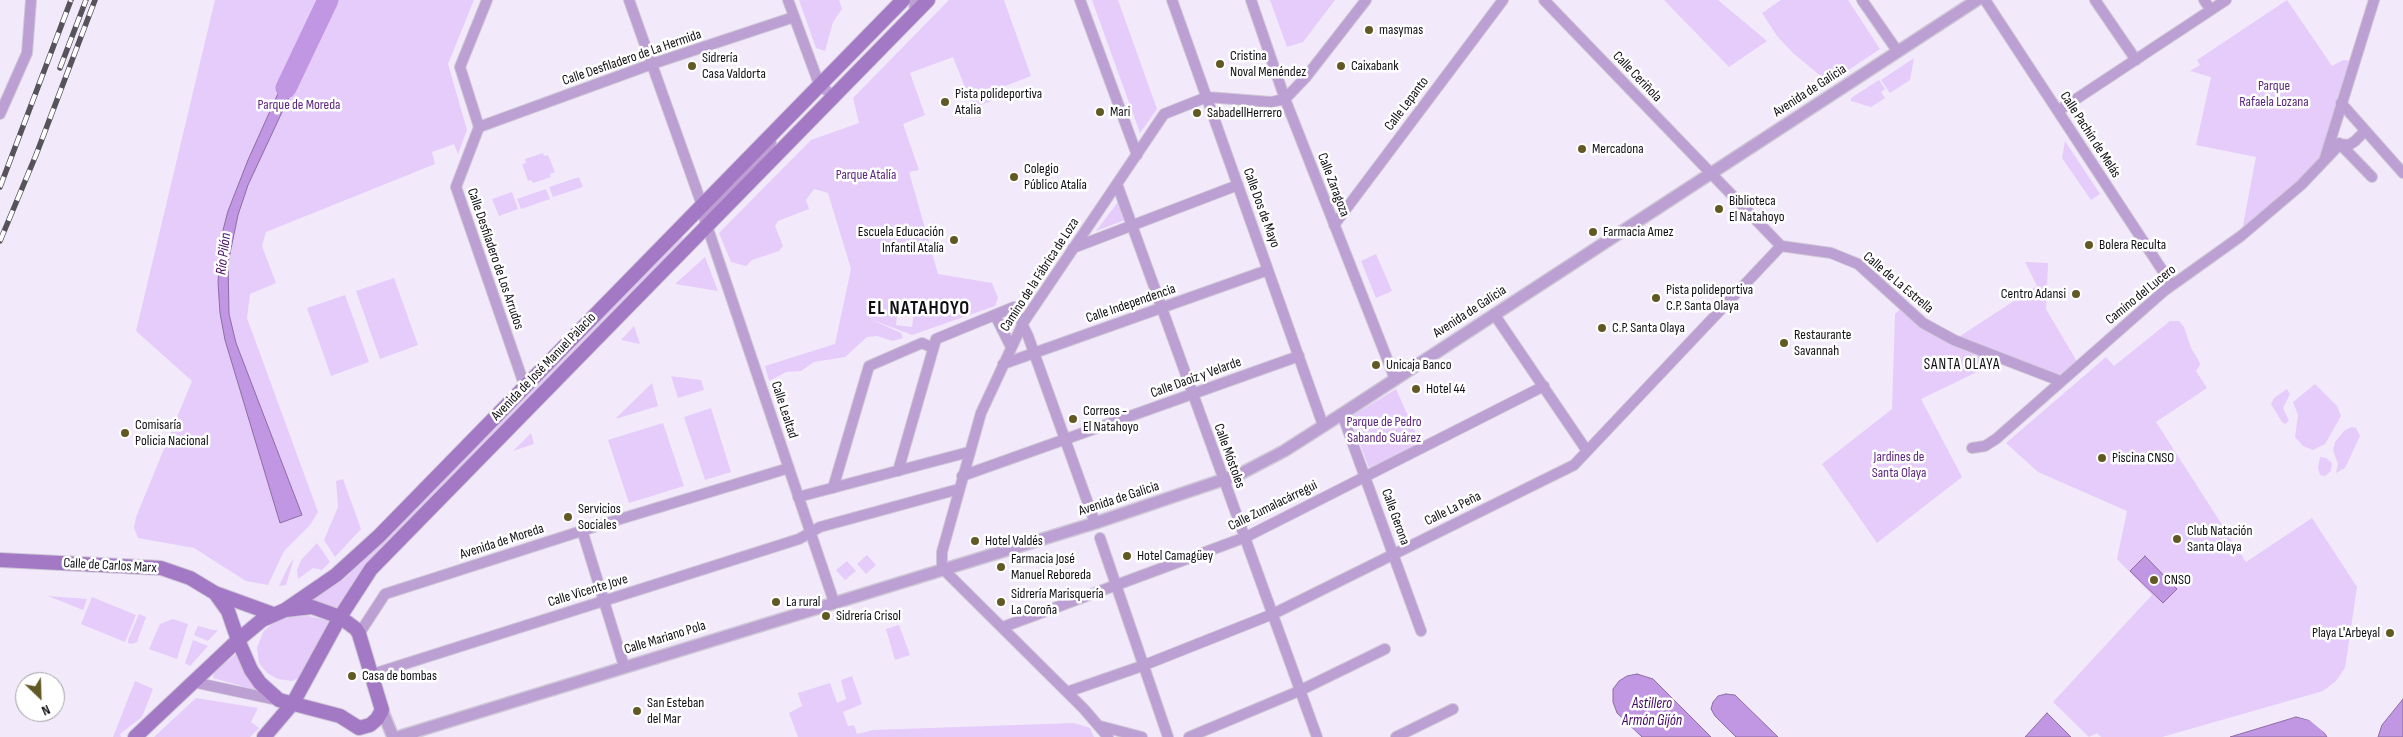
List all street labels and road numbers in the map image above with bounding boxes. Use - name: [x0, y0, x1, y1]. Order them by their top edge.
- street label: Calle Desfiladero de La Hermida: [560, 26, 704, 90]
- street label: Calle Ceriñola: [1609, 48, 1665, 106]
- street label: Avenida de Galicia: [1770, 61, 1850, 121]
- street label: Calle Lepanto: [1381, 74, 1433, 134]
- street label: Calle Pachín de Melás: [2056, 89, 2124, 181]
- street label: Calle Zaragoza: [1313, 151, 1353, 219]
- street label: Calle Dos de Mayo: [1239, 166, 1283, 250]
- street label: Calle Desfiladero de Los Arrudos: [463, 186, 527, 332]
- street label: Camino de la Fábrica de Loza: [997, 215, 1083, 335]
- street label: Calle de La Estrella: [1859, 249, 1937, 317]
- street label: Camino del Lucero: [2102, 262, 2180, 328]
- street label: Calle Independencia: [1084, 281, 1178, 327]
- street label: Avenida de Galicia: [1430, 282, 1510, 342]
- street label: Avenida de José Manuel Palacio: [488, 310, 600, 424]
- street label: Calle Daoíz y Velarde: [1148, 354, 1244, 402]
- street label: Calle Lealtad: [767, 379, 801, 441]
- street label: Calle Móstoles: [1210, 421, 1248, 491]
- street label: Calle Zumalacárregui: [1226, 477, 1320, 535]
- street label: Avenida de Galicia: [1077, 478, 1161, 520]
- street label: Calle Gerona: [1377, 487, 1413, 547]
- street label: Calle La Peña: [1422, 488, 1484, 530]
- street label: Avenida de Moreda: [458, 521, 546, 563]
- street label: Calle de Carlos Marx: [63, 555, 157, 577]
- street label: Calle Vicente Jove: [546, 571, 630, 611]
- street label: Calle Mariano Pola: [622, 618, 708, 658]

